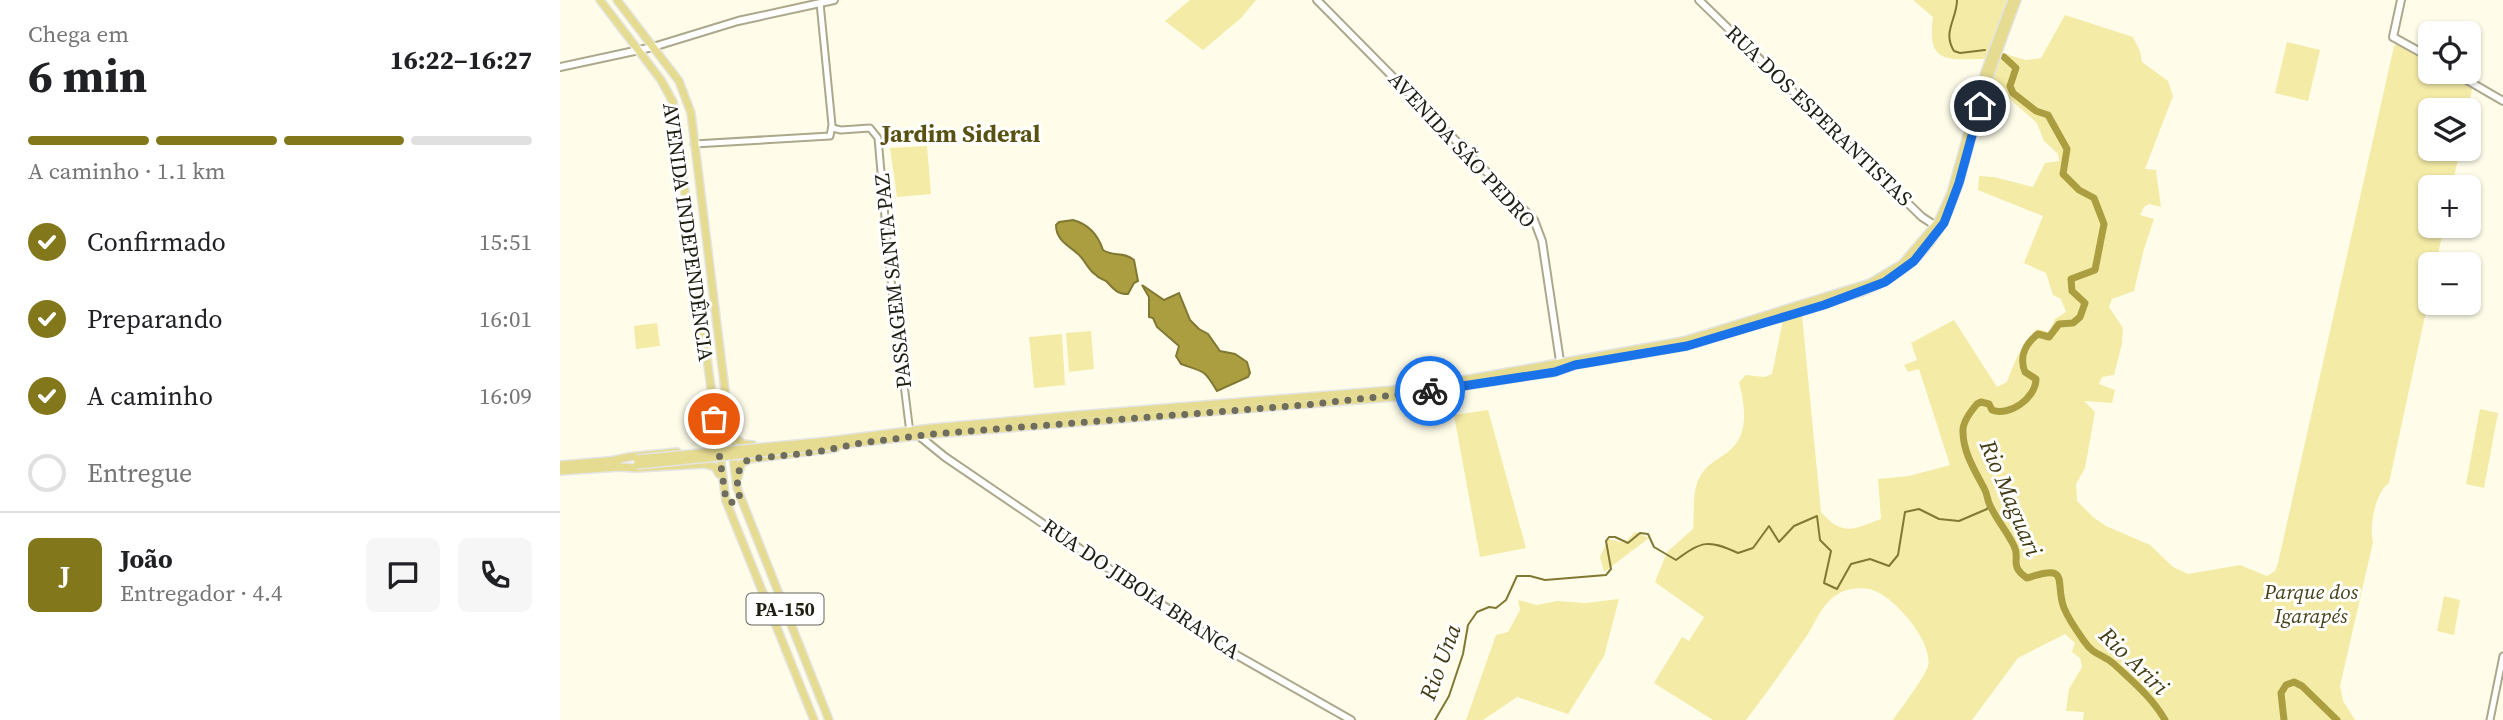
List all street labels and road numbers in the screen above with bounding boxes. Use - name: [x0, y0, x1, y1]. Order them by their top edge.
- street label: RUA DOS ESPERANTISTAS: [1720, 19, 1919, 213]
- street label: AVENIDA SÃO PEDRO: [1382, 65, 1543, 234]
- street label: AVENIDA INDEPENDÊNCIA: [656, 101, 721, 363]
- street label: PASSAGEM SANTA PAZ: [867, 172, 918, 390]
- street label: RUA DO JIBOIA BRANCA: [1037, 512, 1246, 666]
- road number: PA-150: [747, 594, 824, 624]

